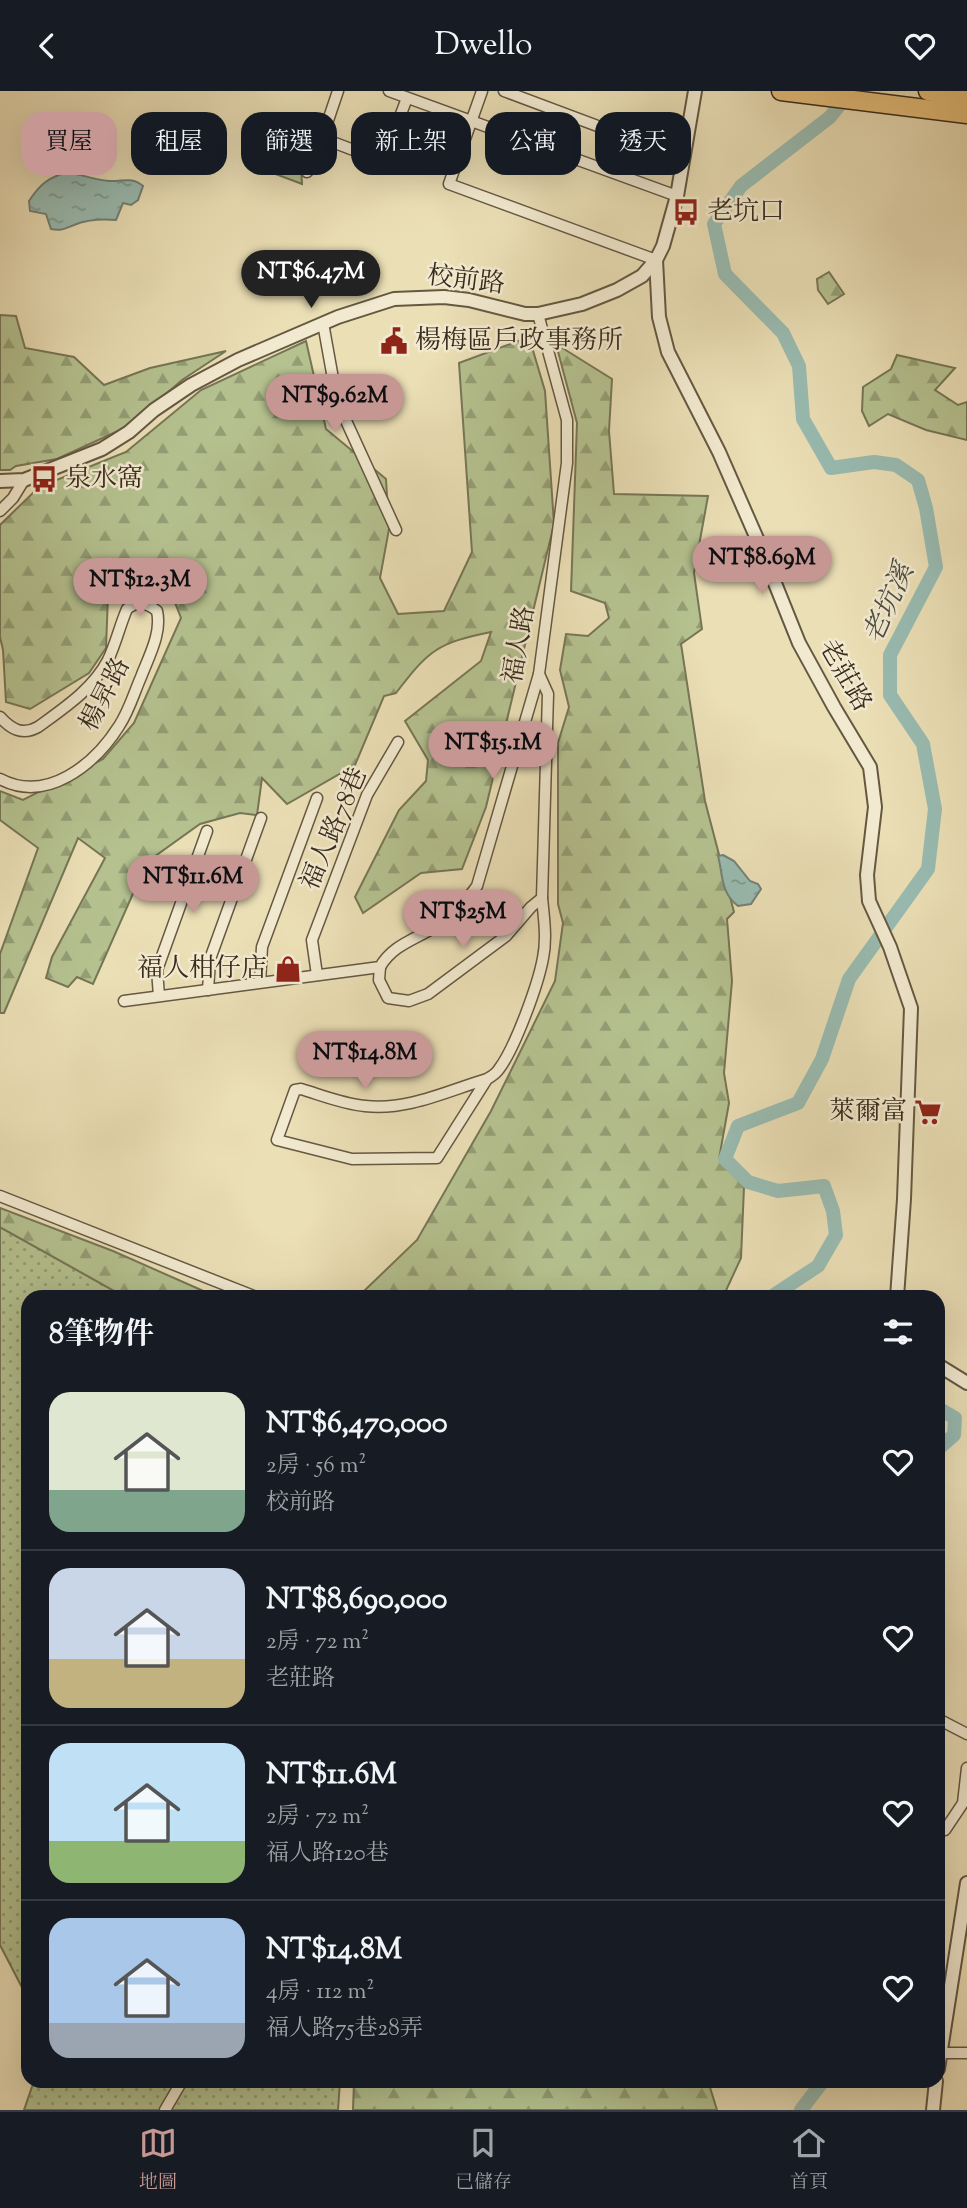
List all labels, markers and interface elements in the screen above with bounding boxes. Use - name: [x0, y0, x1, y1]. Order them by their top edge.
- text: Dwello: [434, 23, 533, 69]
- icon: back: [28, 27, 66, 65]
- icon: heart: [901, 27, 939, 65]
- chip: 買屋: [21, 112, 117, 175]
- chip: 租屋: [131, 112, 227, 175]
- chip: 篩選: [241, 112, 337, 175]
- chip: 新上架: [351, 112, 471, 175]
- chip: 公寓: [485, 112, 581, 175]
- chip: 透天: [595, 112, 691, 175]
- place label: 老坑口: [707, 194, 785, 231]
- bus stop icon: 老坑口: [671, 197, 701, 227]
- pin: NT$6.47M: [239, 251, 383, 310]
- text: NT$6.47M: [257, 256, 365, 289]
- street label: 校前路: [425, 258, 507, 304]
- place label: 楊梅區戶政事務所: [415, 323, 623, 360]
- public building icon: 楊梅區戶政事務所: [379, 326, 409, 356]
- pin: NT$9.62M: [263, 375, 407, 434]
- text: NT$9.62M: [282, 380, 388, 413]
- place label: 泉水窩: [65, 461, 143, 498]
- bus stop icon: 泉水窩: [29, 464, 59, 494]
- pin: NT$8.69M: [690, 537, 834, 596]
- text: NT$8.69M: [708, 542, 816, 575]
- water label: 老坑溪: [855, 555, 927, 651]
- pin: NT$12.3M: [68, 559, 212, 618]
- text: NT$12.3M: [89, 564, 191, 597]
- street label: 福人路: [495, 603, 545, 687]
- street label: 老莊路: [808, 633, 880, 719]
- street label: 楊昇路: [72, 652, 140, 738]
- pin: NT$15.1M: [421, 721, 565, 781]
- text: NT$15.1M: [444, 727, 542, 760]
- street label: 福人路78巷: [293, 762, 377, 896]
- pin: NT$11.6M: [121, 855, 265, 915]
- text: NT$11.6M: [143, 861, 243, 894]
- pin: NT$25M: [406, 891, 520, 950]
- text: NT$25M: [420, 896, 506, 929]
- place label: 福人柑仔店: [137, 951, 267, 988]
- shop icon: 福人柑仔店: [273, 954, 303, 984]
- pin: NT$14.8M: [293, 1031, 437, 1091]
- text: NT$14.8M: [313, 1037, 417, 1070]
- place label: 萊爾富: [829, 1094, 907, 1131]
- supermarket icon: 萊爾富: [913, 1097, 943, 1127]
- icon: filters: [879, 1313, 917, 1351]
- text: 8筆物件: [49, 1314, 154, 1357]
- text: NT$6,470,000: [266, 1403, 448, 1446]
- icon: home: [105, 1420, 189, 1504]
- icon: heart: [879, 1443, 917, 1481]
- text: 2房 · 56 m²: [266, 1450, 366, 1483]
- text: 校前路: [266, 1487, 335, 1520]
- text: NT$8,690,000: [266, 1579, 447, 1622]
- icon: home: [105, 1596, 189, 1680]
- icon: heart: [879, 1619, 917, 1657]
- text: 2房 · 72 m²: [266, 1626, 369, 1659]
- text: 老莊路: [266, 1663, 335, 1696]
- text: NT$11.6M: [266, 1754, 397, 1797]
- icon: home: [105, 1771, 189, 1855]
- icon: heart: [879, 1794, 917, 1832]
- text: 2房 · 72 m²: [266, 1801, 369, 1834]
- text: 福人路120巷: [266, 1838, 389, 1871]
- text: NT$14.8M: [266, 1929, 402, 1972]
- icon: home: [105, 1946, 189, 2030]
- icon: heart: [879, 1969, 917, 2007]
- text: 4房 · 112 m²: [266, 1976, 374, 2009]
- text: 福人路75巷28弄: [266, 2013, 423, 2046]
- tab: 地圖: [139, 2124, 177, 2197]
- tab: 已儲存: [455, 2124, 512, 2197]
- tab: 首頁: [790, 2124, 828, 2197]

